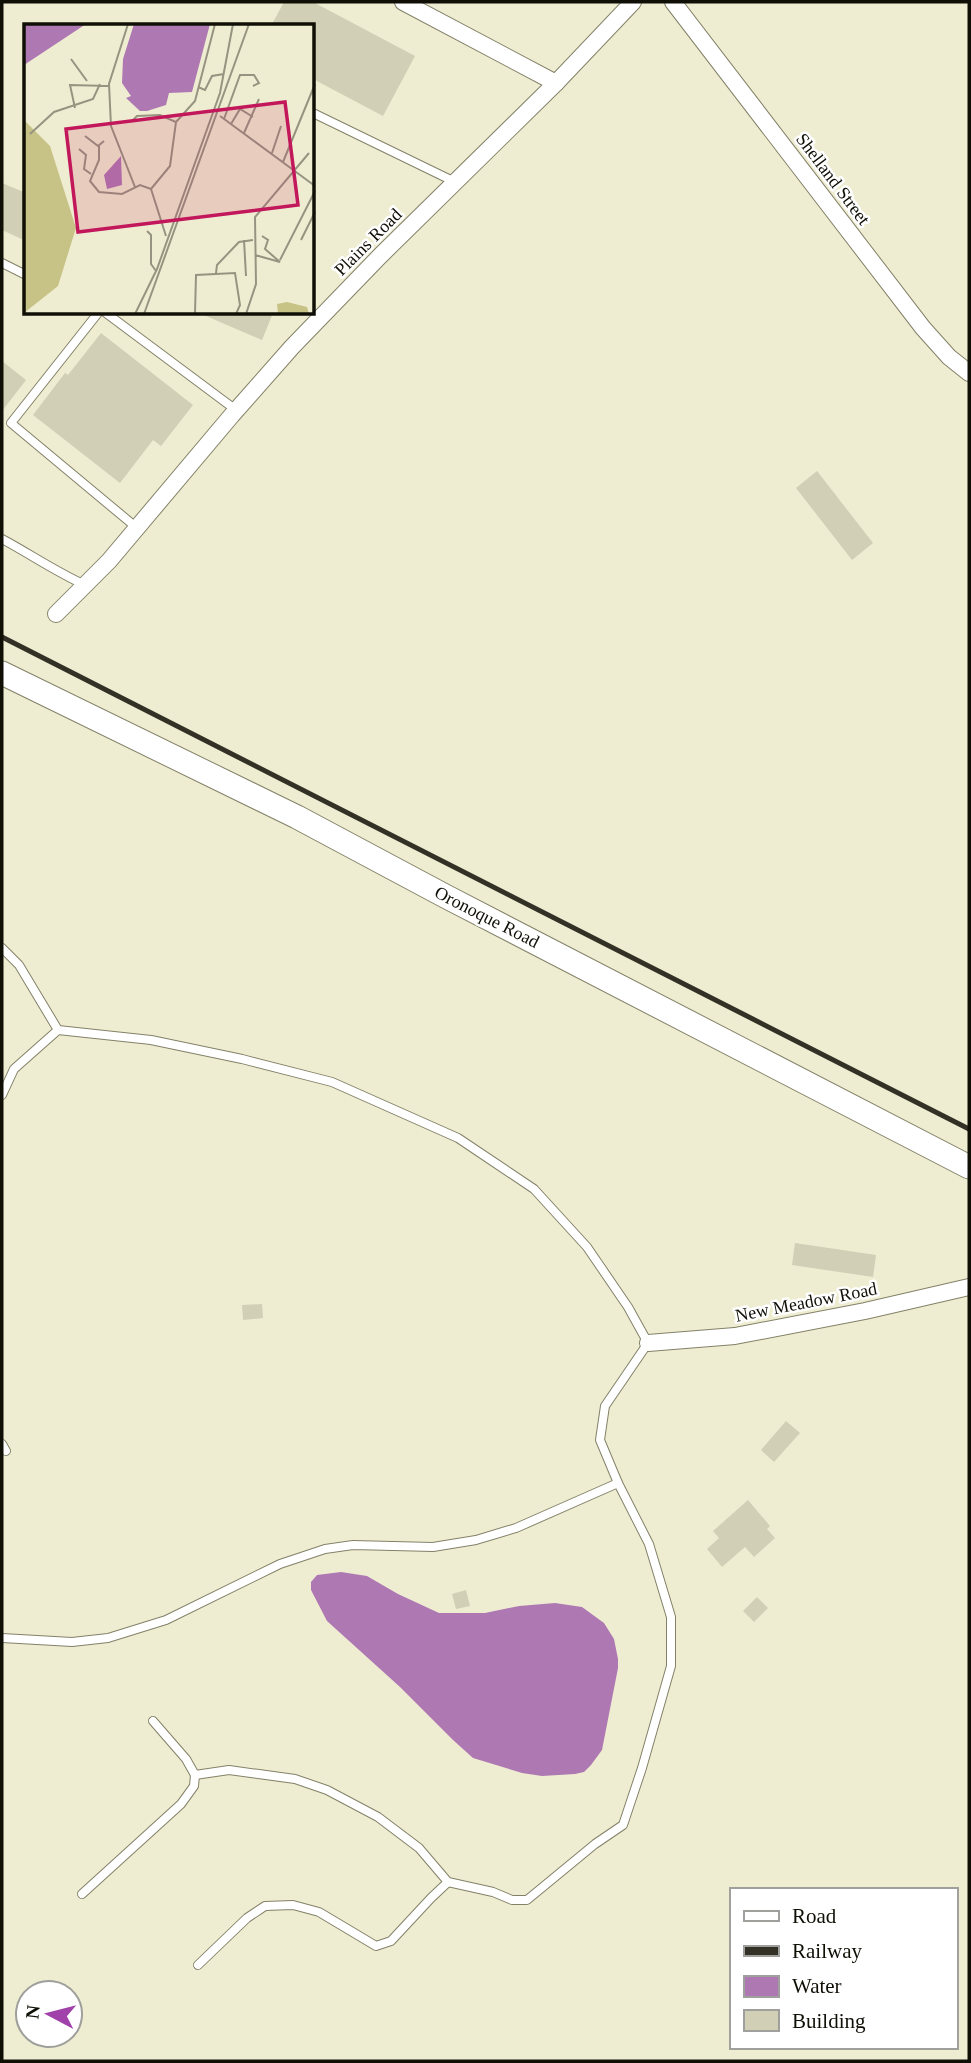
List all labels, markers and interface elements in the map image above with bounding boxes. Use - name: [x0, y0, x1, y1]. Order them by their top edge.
- inset map: [24, 24, 315, 315]
- street label: Shelland Street: [792, 129, 874, 229]
- street label: Plains Road: [330, 204, 406, 280]
- street label: Oronoque Road: [431, 882, 543, 952]
- street label: New Meadow Road: [733, 1278, 879, 1326]
- legend: [730, 1888, 957, 2049]
- text: Road: [792, 1904, 837, 1928]
- text: Railway: [792, 1939, 862, 1963]
- text: Water: [792, 1974, 842, 1998]
- north arrow: [14, 1979, 84, 2049]
- text: N: [21, 2004, 44, 2020]
- text: Building: [792, 2009, 866, 2033]

